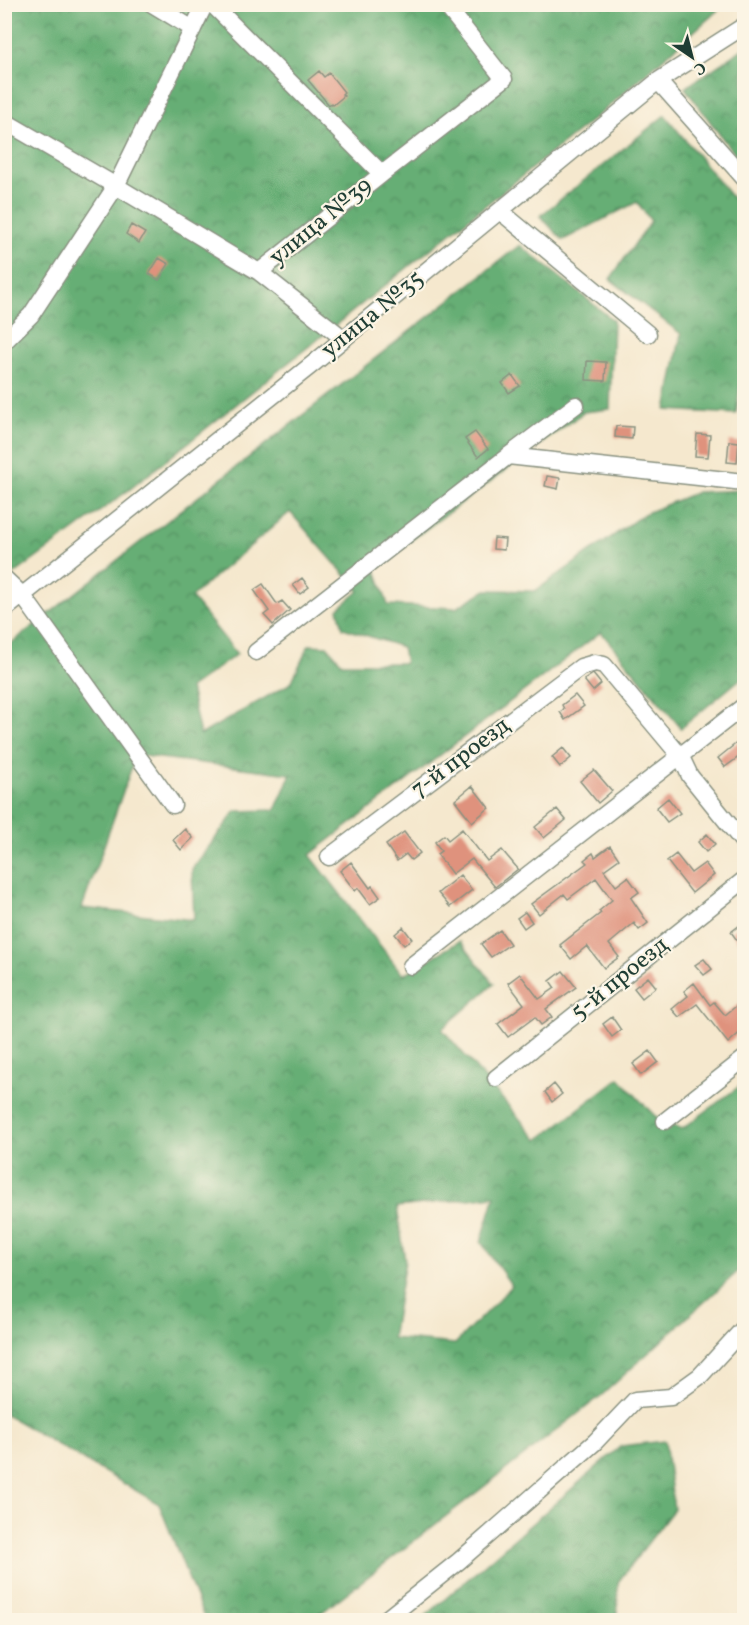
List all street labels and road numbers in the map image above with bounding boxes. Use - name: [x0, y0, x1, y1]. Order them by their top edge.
- street label: улица №39: [262, 170, 380, 274]
- street label: улица №35: [314, 263, 432, 367]
- street label: 7-й проезд: [404, 709, 518, 806]
- street label: 5-й проезд: [564, 929, 676, 1029]

